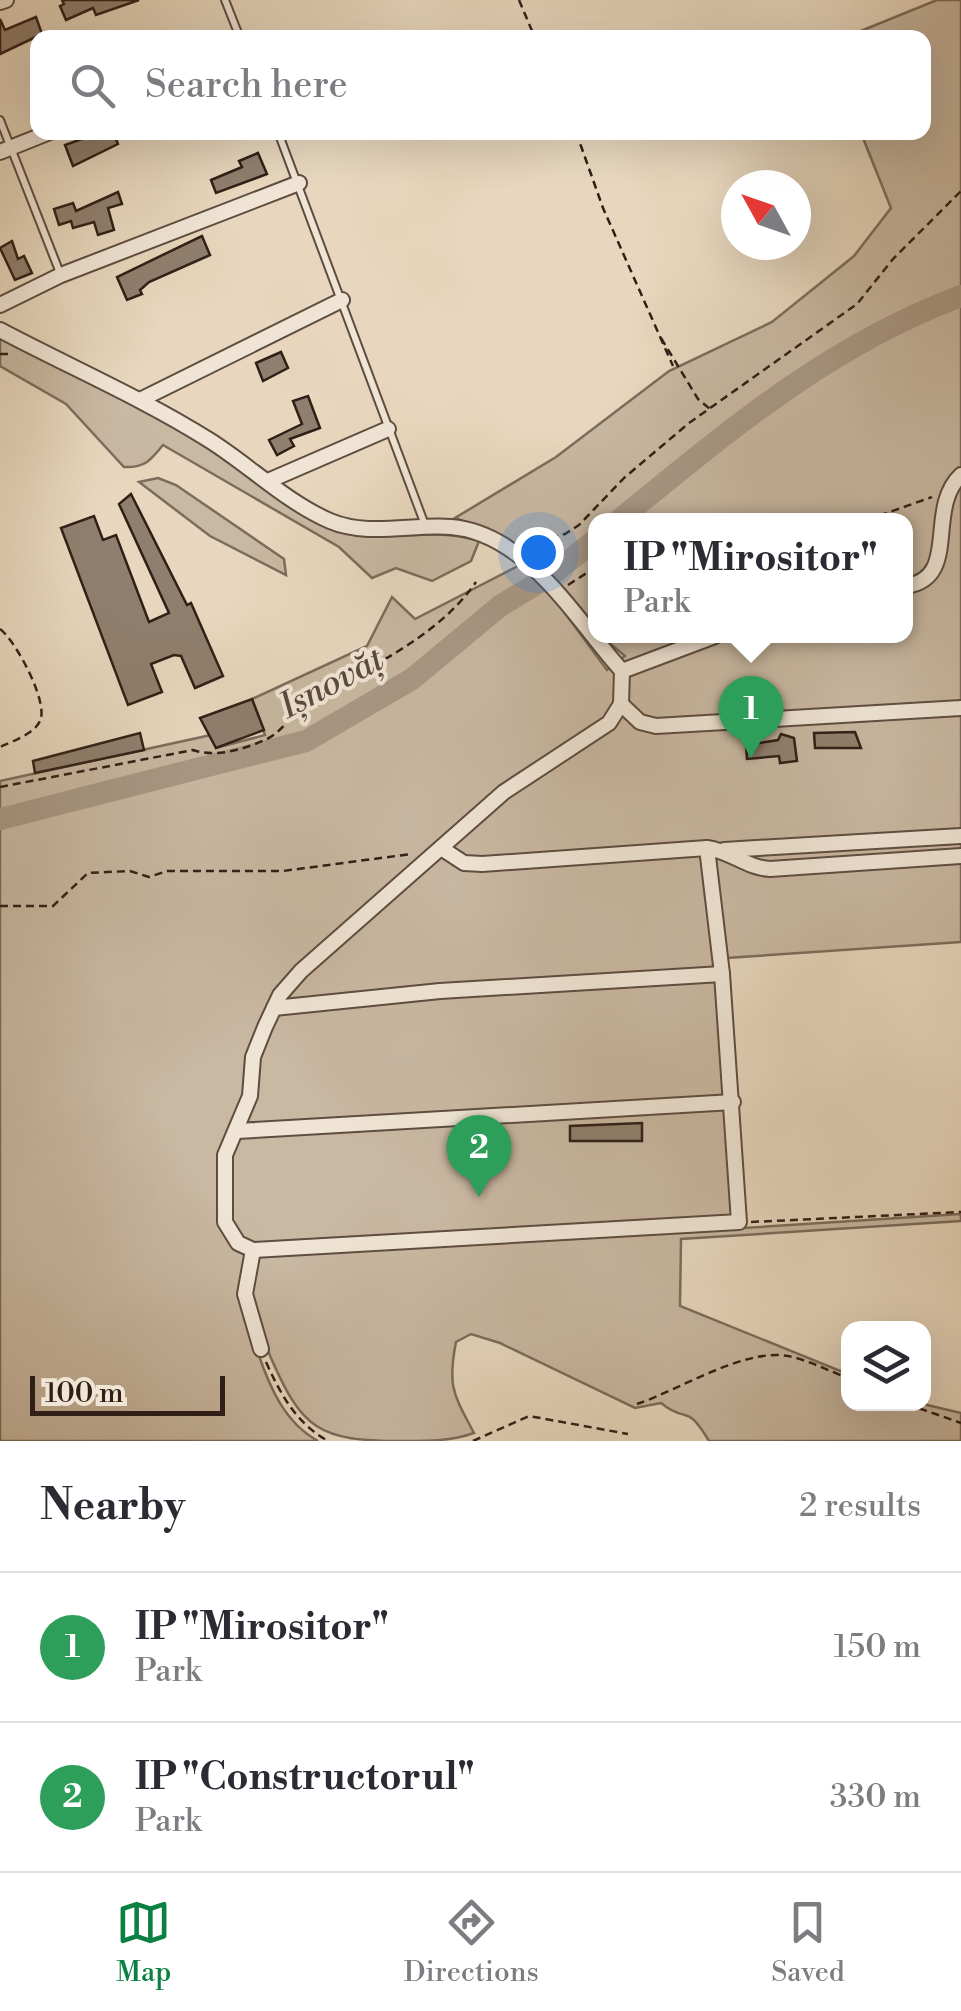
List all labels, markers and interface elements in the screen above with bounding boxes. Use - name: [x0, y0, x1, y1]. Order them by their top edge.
- search box: [30, 30, 931, 140]
- icon: search: [65, 58, 120, 113]
- text: Search here: [145, 62, 348, 109]
- north arrow: [721, 170, 811, 260]
- popup: [588, 513, 913, 643]
- your location: [513, 527, 564, 578]
- text: IP "Mirositor": [624, 535, 877, 582]
- text: Park: [624, 582, 690, 622]
- water label: Ișnovăț: [271, 638, 392, 729]
- pin: 1: [718, 676, 784, 758]
- pin: 2: [446, 1114, 512, 1197]
- map controls: [841, 1321, 931, 1411]
- button: layers: [841, 1321, 931, 1411]
- scale bar: [30, 1371, 225, 1416]
- text: 100 m: [45, 1376, 124, 1411]
- text: Nearby: [40, 1480, 185, 1533]
- text: 2 results: [799, 1486, 921, 1526]
- text: IP "Mirositor": [135, 1604, 389, 1651]
- text: 1: [65, 1627, 80, 1667]
- text: 150 m: [834, 1627, 921, 1667]
- text: Park: [135, 1651, 202, 1691]
- text: IP "Constructorul": [135, 1754, 475, 1801]
- text: 2: [62, 1777, 83, 1817]
- text: 330 m: [830, 1777, 921, 1817]
- text: Park: [135, 1801, 202, 1841]
- tab: Map: [116, 1895, 171, 1990]
- tab: Directions: [404, 1895, 539, 1990]
- tab: Saved: [771, 1895, 845, 1990]

